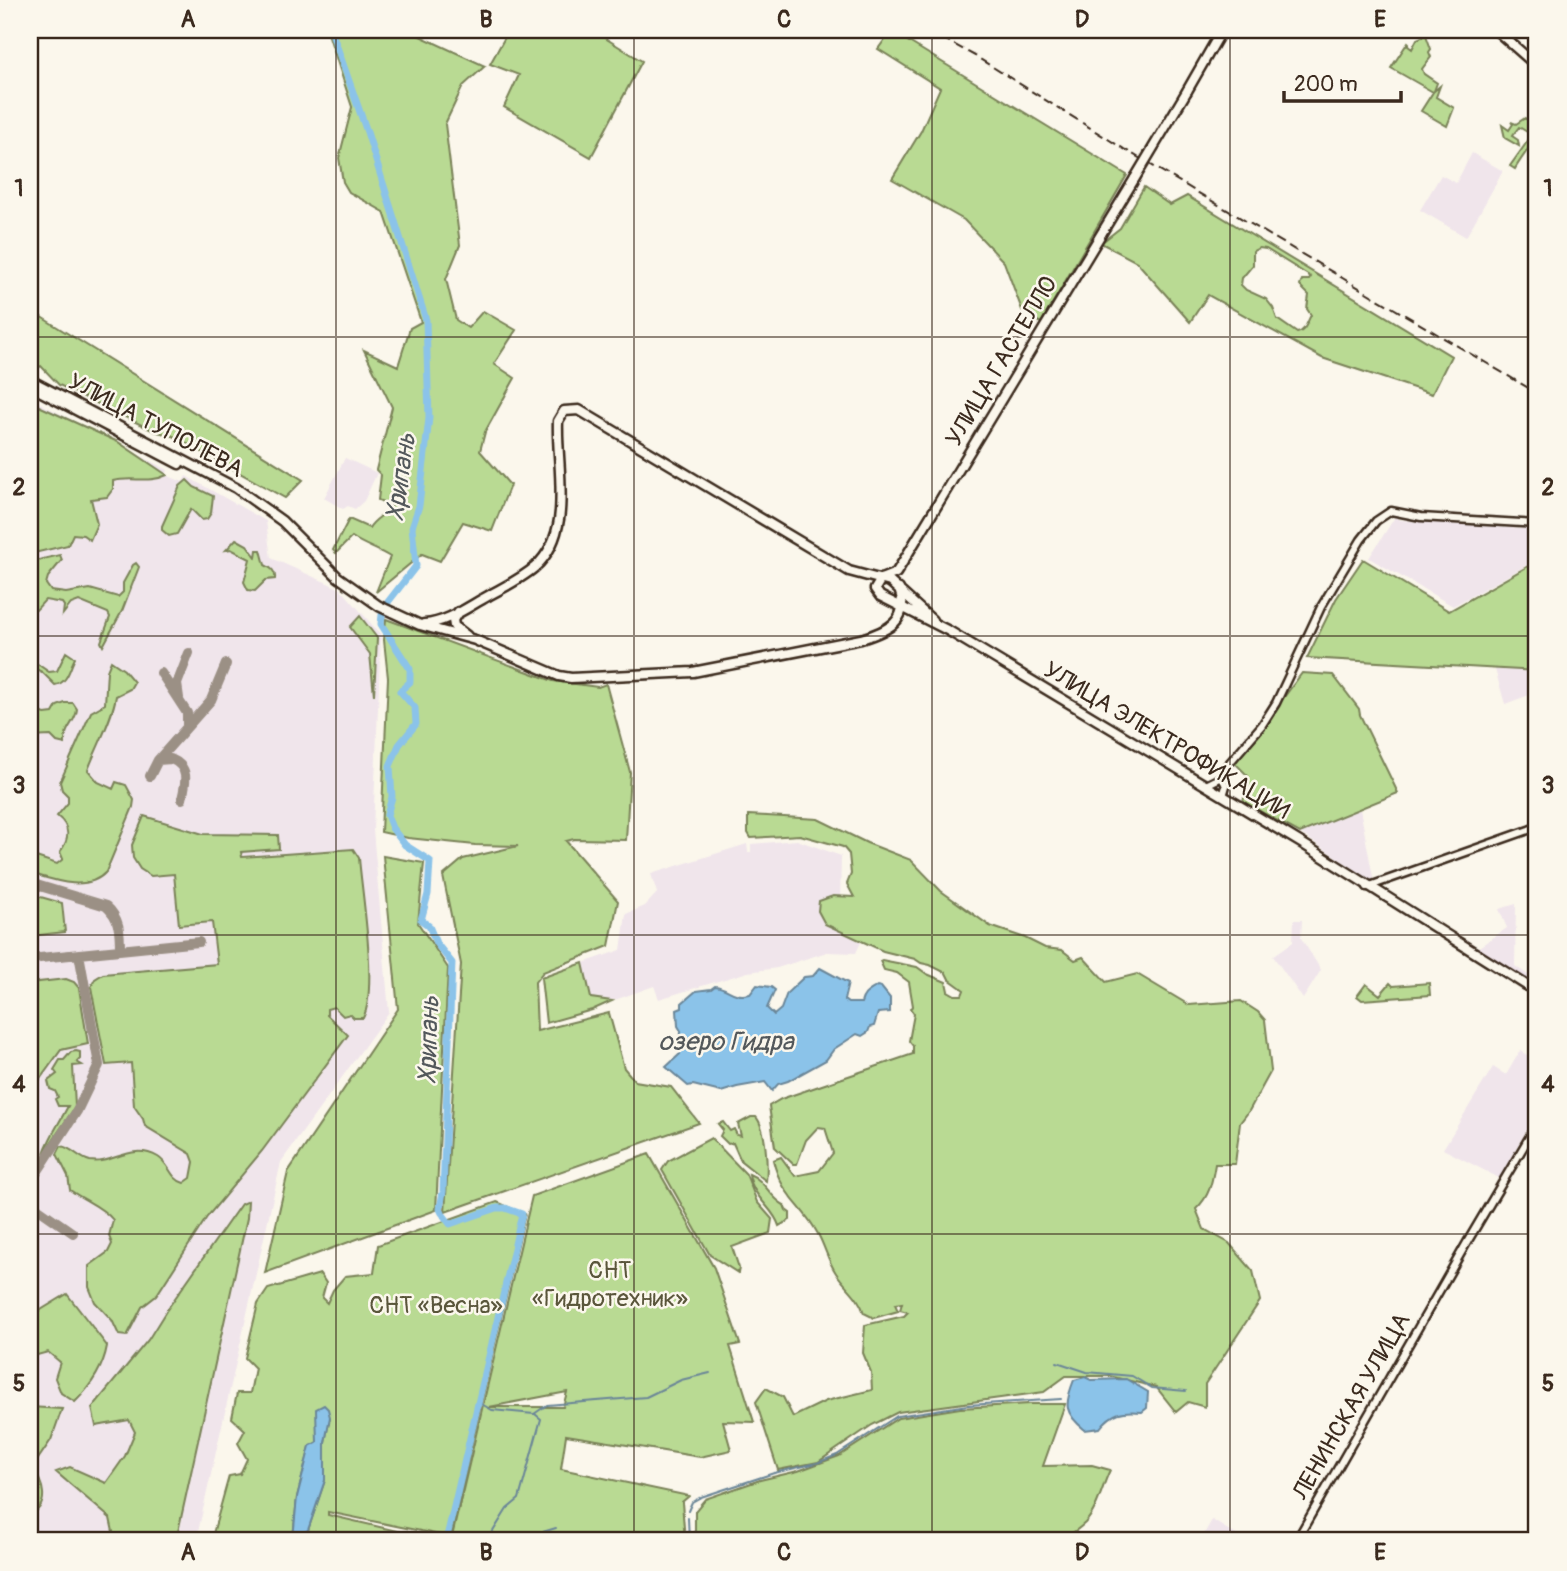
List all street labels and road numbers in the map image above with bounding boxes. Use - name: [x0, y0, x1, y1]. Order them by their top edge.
- street label: УЛИЦА ГАСТЕЛЛО: [939, 271, 1063, 451]
- street label: УЛИЦА ТУПОЛЕВА: [63, 367, 248, 484]
- street label: УЛИЦА ЭЛЕКТРОФИКАЦИИ: [1038, 655, 1295, 826]
- street label: ЛЕНИНСКАЯ УЛИЦА: [1286, 1308, 1417, 1506]

